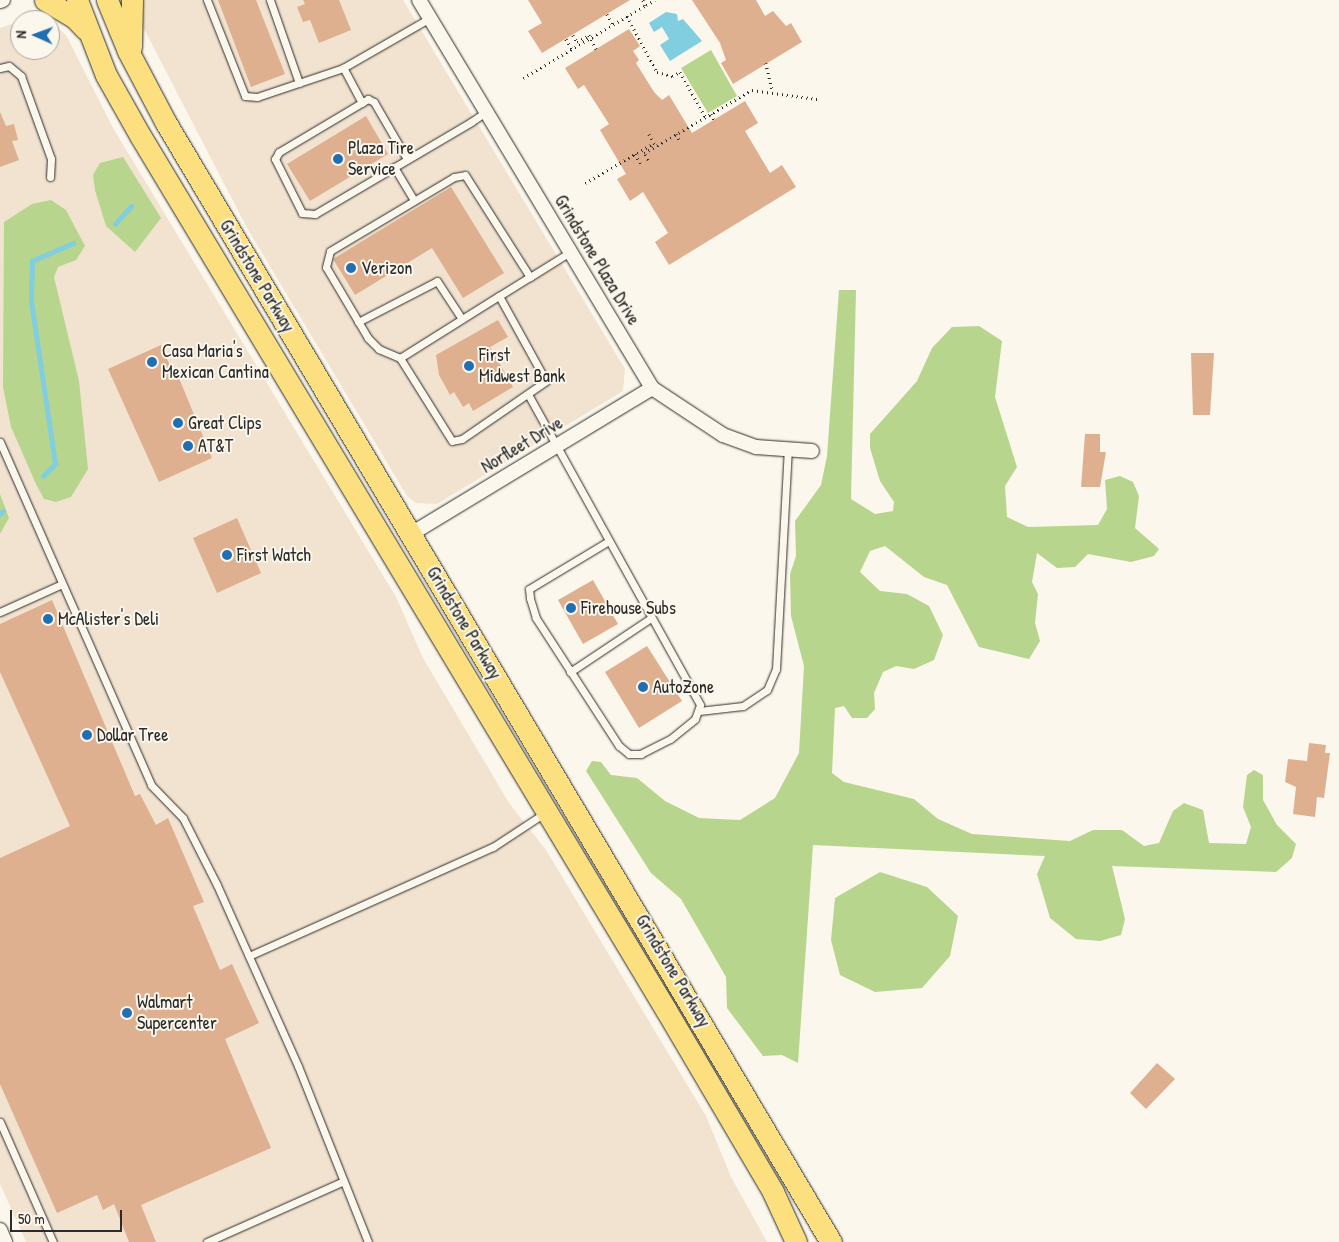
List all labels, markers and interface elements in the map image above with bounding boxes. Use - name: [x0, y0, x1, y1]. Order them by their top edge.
- north arrow: [10, 10, 60, 60]
- text: N: [11, 30, 30, 39]
- place label: Plaza Tire Service: [348, 138, 414, 180]
- marker: Plaza Tire Service: [332, 153, 344, 165]
- street label: Grindstone Plaza Drive: [550, 191, 644, 329]
- street label: Grindstone Parkway: [215, 216, 299, 336]
- place label: Verizon: [361, 257, 412, 279]
- marker: Verizon: [345, 262, 357, 274]
- place label: Casa Maria's Mexican Cantina: [162, 341, 269, 384]
- place label: First Midwest Bank: [479, 345, 565, 388]
- marker: Casa Maria's Mexican Cantina: [146, 356, 158, 368]
- marker: First Midwest Bank: [463, 360, 475, 372]
- place label: Great Clips: [188, 412, 261, 434]
- street label: Norfleet Drive: [477, 412, 567, 478]
- marker: Great Clips: [172, 417, 184, 429]
- place label: AT&T: [198, 435, 233, 457]
- marker: AT&T: [182, 440, 194, 452]
- place label: First Watch: [237, 544, 311, 566]
- marker: First Watch: [221, 549, 233, 561]
- street label: Grindstone Parkway: [422, 563, 506, 683]
- place label: Firehouse Subs: [581, 597, 676, 619]
- marker: Firehouse Subs: [565, 602, 577, 614]
- place label: McAlister's Deli: [58, 608, 159, 630]
- marker: McAlister's Deli: [42, 613, 54, 625]
- place label: AutoZone: [653, 676, 714, 698]
- marker: AutoZone: [637, 681, 649, 693]
- place label: Dollar Tree: [97, 724, 168, 746]
- marker: Dollar Tree: [81, 729, 93, 741]
- street label: Grindstone Parkway: [631, 911, 715, 1031]
- place label: Walmart Supercenter: [137, 992, 217, 1034]
- marker: Walmart Supercenter: [121, 1007, 133, 1019]
- scale bar: [12, 1200, 125, 1232]
- text: 50 m: [18, 1208, 45, 1229]

